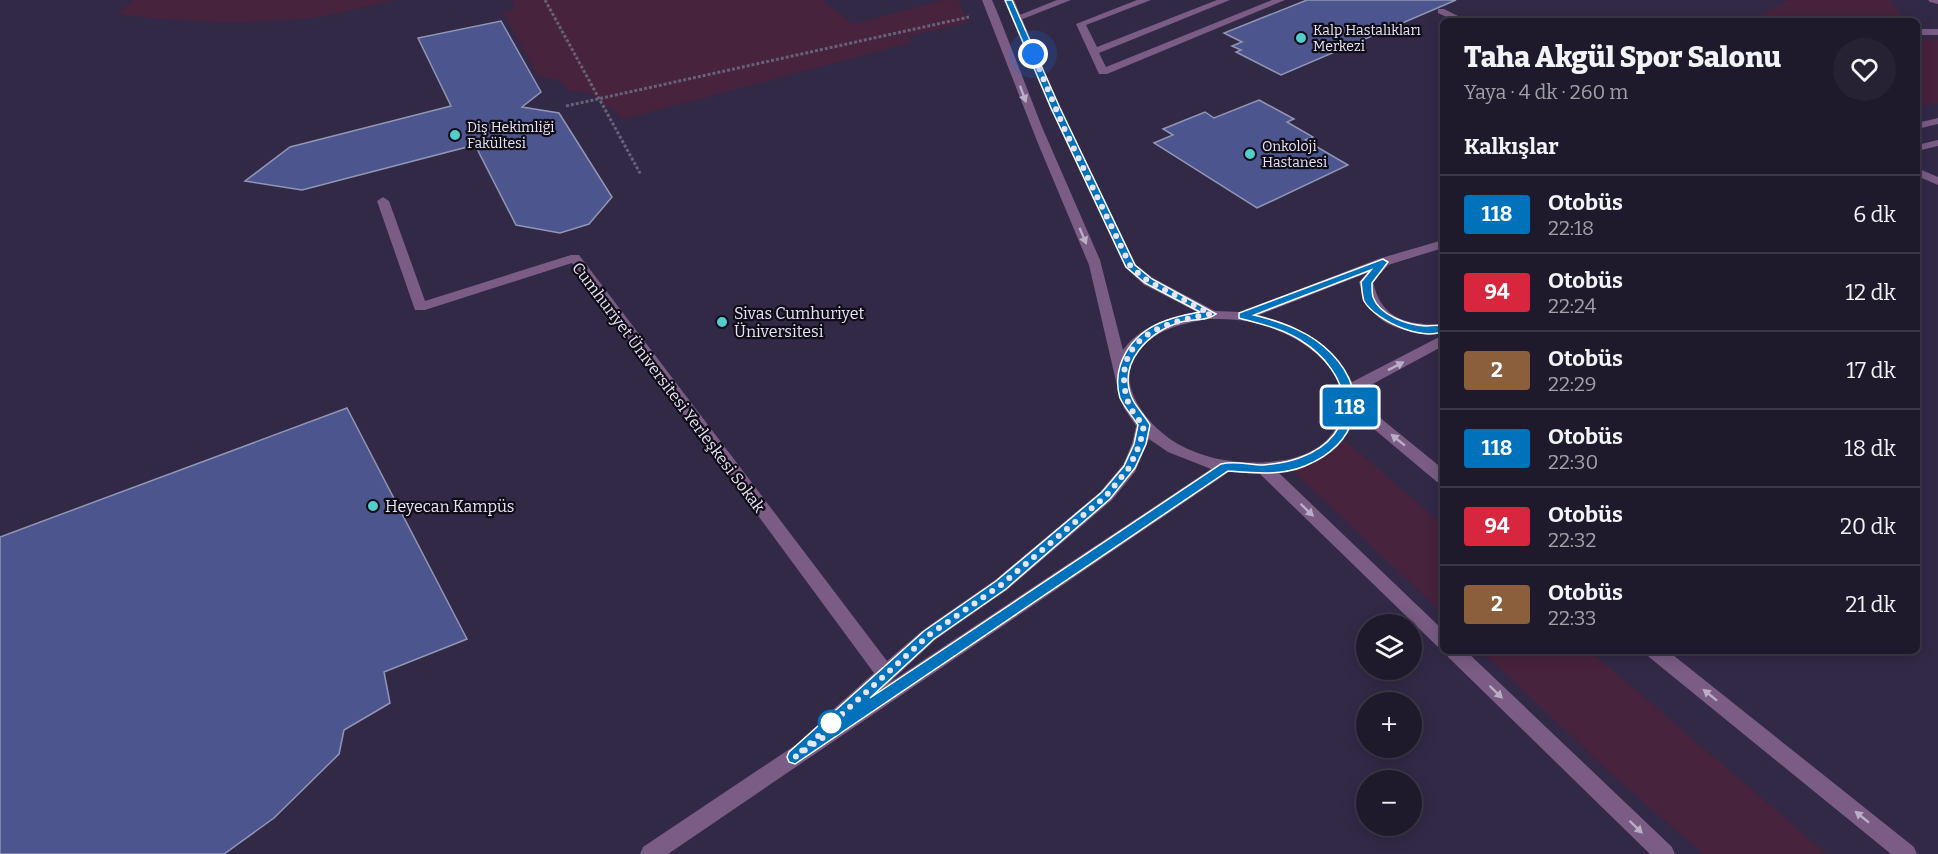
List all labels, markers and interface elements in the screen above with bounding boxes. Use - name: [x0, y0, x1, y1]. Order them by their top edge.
- place label: Kalp Hastalıkları Merkezi: [1313, 22, 1421, 55]
- marker: Kalp Hastalıkları Merkezi: [1294, 31, 1308, 45]
- button: heart: [1833, 38, 1896, 101]
- your location: [1018, 39, 1048, 69]
- text: Taha Akgül Spor Salonu: [1464, 41, 1781, 74]
- text: Yaya · 4 dk · 260 m: [1464, 80, 1628, 104]
- one-way arrow: [1019, 85, 1029, 103]
- place label: Diş Hekimliği Fakültesi: [467, 119, 554, 152]
- marker: Diş Hekimliği Fakültesi: [448, 128, 462, 142]
- text: Kalkışlar: [1464, 133, 1559, 160]
- place label: Onkoloji Hastanesi: [1262, 138, 1327, 171]
- marker: Onkoloji Hastanesi: [1243, 147, 1257, 161]
- text: Otobüs: [1548, 189, 1623, 216]
- text: 118: [1482, 201, 1512, 227]
- text: 6 dk: [1853, 201, 1896, 228]
- text: 22:18: [1548, 216, 1594, 240]
- one-way arrow: [1079, 227, 1088, 245]
- street label: Cumhuriyet Üniversitesi Yerleşkesi Sokak: [568, 258, 769, 516]
- text: Otobüs: [1548, 267, 1623, 294]
- text: 94: [1484, 279, 1510, 305]
- text: 12 dk: [1845, 279, 1896, 306]
- text: 22:24: [1548, 294, 1597, 318]
- place label: Sivas Cumhuriyet Üniversitesi: [734, 304, 864, 341]
- marker: Sivas Cumhuriyet Üniversitesi: [715, 315, 729, 329]
- text: Otobüs: [1548, 345, 1623, 372]
- text: 2: [1491, 357, 1503, 383]
- text: 17 dk: [1846, 357, 1896, 384]
- one-way arrow: [1387, 361, 1404, 371]
- text: 22:29: [1548, 372, 1597, 396]
- line badge: 118: [1316, 388, 1384, 426]
- text: 118: [1335, 394, 1365, 420]
- text: Otobüs: [1548, 423, 1623, 450]
- one-way arrow: [1390, 434, 1406, 447]
- text: 118: [1482, 435, 1512, 461]
- text: 18 dk: [1844, 435, 1896, 462]
- text: 22:30: [1548, 450, 1598, 474]
- place label: Heyecan Kampüs: [385, 497, 515, 516]
- marker: Heyecan Kampüs: [366, 499, 380, 513]
- text: Otobüs: [1548, 501, 1623, 528]
- one-way arrow: [1299, 502, 1313, 516]
- text: 94: [1484, 513, 1510, 539]
- text: 20 dk: [1840, 513, 1896, 540]
- text: 22:32: [1548, 528, 1596, 552]
- text: Otobüs: [1548, 579, 1623, 606]
- text: 2: [1491, 591, 1503, 617]
- text: 21 dk: [1845, 591, 1896, 618]
- text: 22:33: [1548, 606, 1596, 630]
- map controls: [1356, 614, 1422, 836]
- button: layers: [1356, 614, 1422, 680]
- one-way arrow: [1488, 684, 1502, 698]
- one-way arrow: [1703, 689, 1718, 702]
- button: +: [1356, 692, 1422, 758]
- unlabelled marker: [818, 710, 844, 736]
- button: −: [1356, 770, 1422, 836]
- one-way arrow: [1854, 812, 1869, 824]
- one-way arrow: [1629, 819, 1643, 833]

